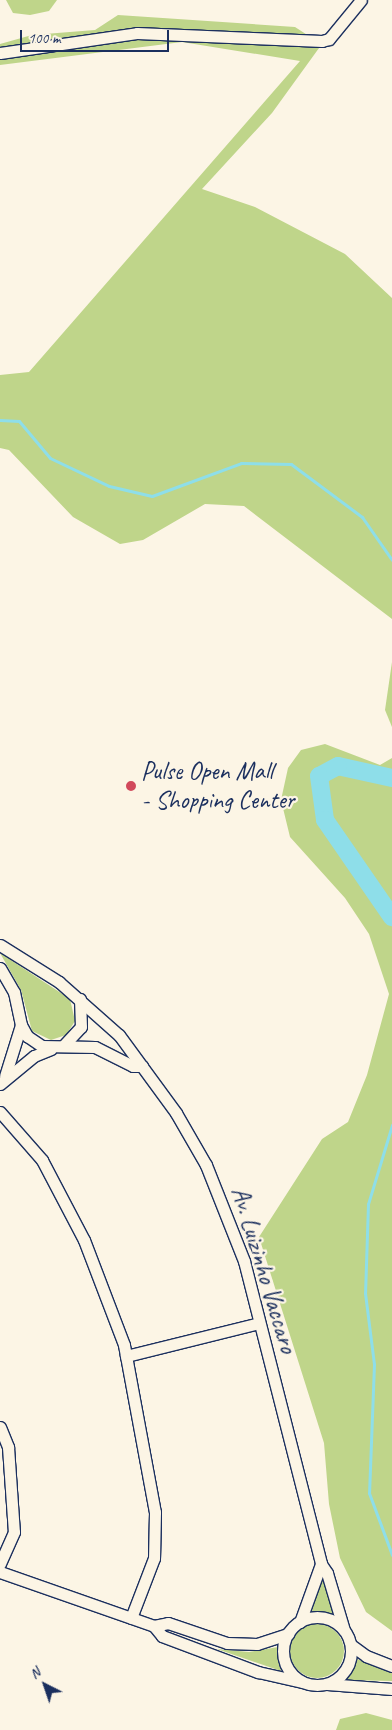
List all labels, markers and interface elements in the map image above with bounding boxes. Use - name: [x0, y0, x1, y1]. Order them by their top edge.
- scale bar: [22, 20, 171, 52]
- text: 100 m: [28, 29, 60, 48]
- place label: Pulse Open Mall - Shopping Center: [141, 757, 295, 816]
- marker: Pulse Open Mall - Shopping Center: [125, 780, 137, 792]
- street label: Av. Luizinho Vaccaro: [224, 1183, 304, 1357]
- north arrow: [20, 1660, 70, 1710]
- text: N: [26, 1664, 44, 1683]

